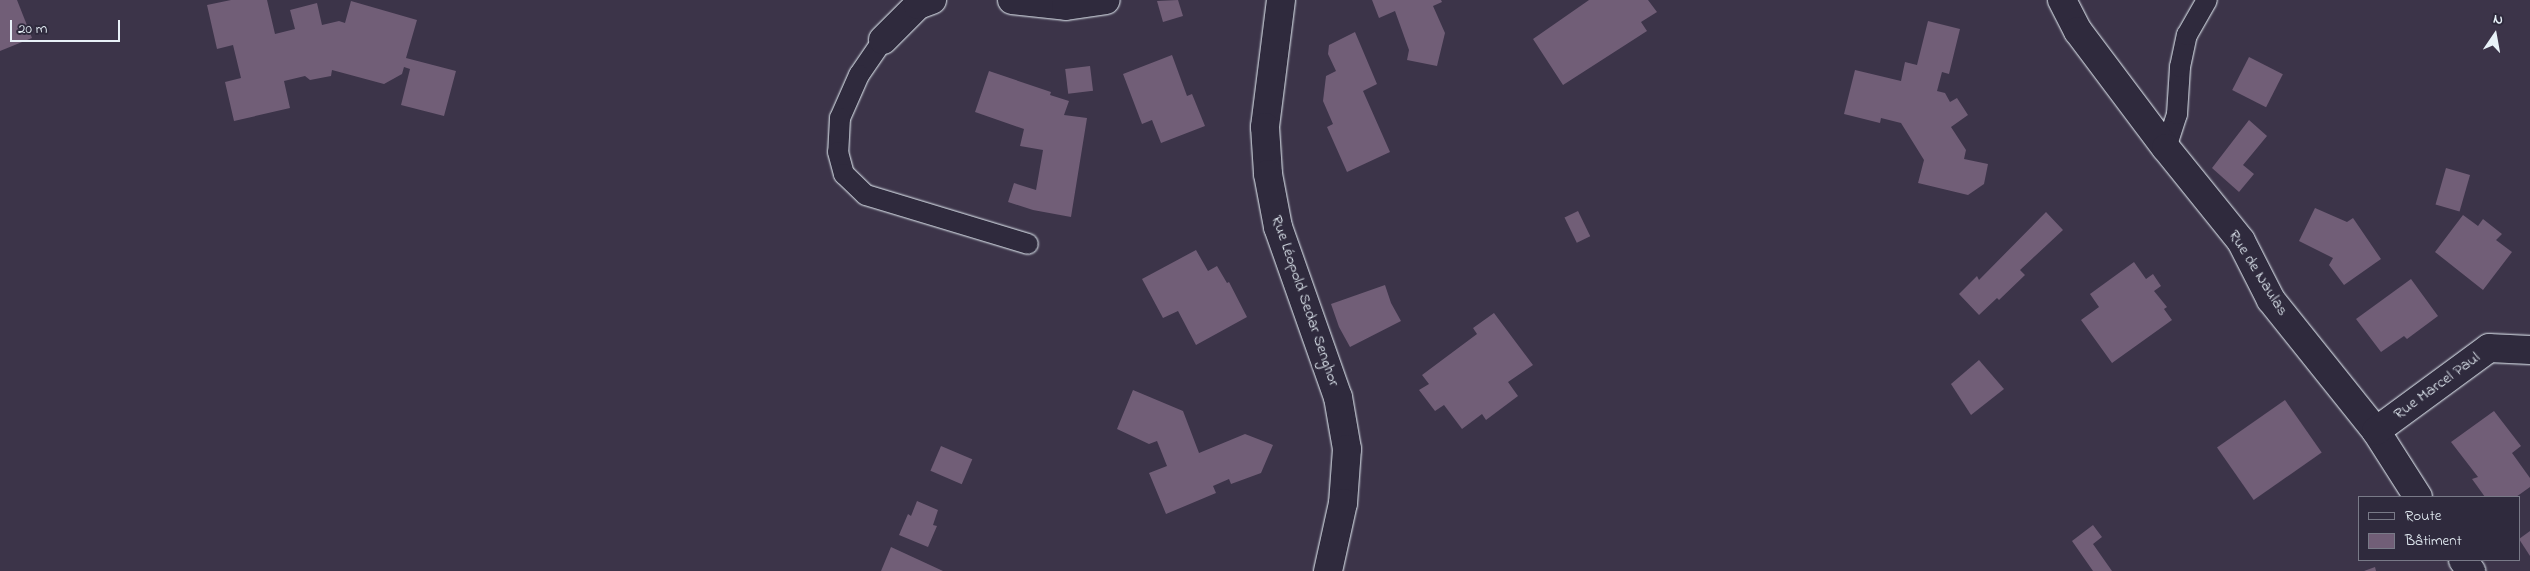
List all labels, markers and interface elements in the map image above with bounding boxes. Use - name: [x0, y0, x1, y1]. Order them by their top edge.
- text: N: [2491, 9, 2505, 31]
- scale bar: [12, 10, 122, 42]
- north arrow: [2470, 10, 2520, 60]
- text: 20 m: [18, 18, 47, 40]
- street label: Rue Léopold Sedar Senghor: [1267, 213, 1343, 389]
- street label: Rue de Naulas: [2224, 227, 2292, 319]
- street label: Rue Marcel Paul: [2390, 348, 2484, 424]
- legend: [2358, 496, 2520, 561]
- text: Route: [2405, 505, 2441, 527]
- text: Bâtiment: [2405, 530, 2462, 552]

